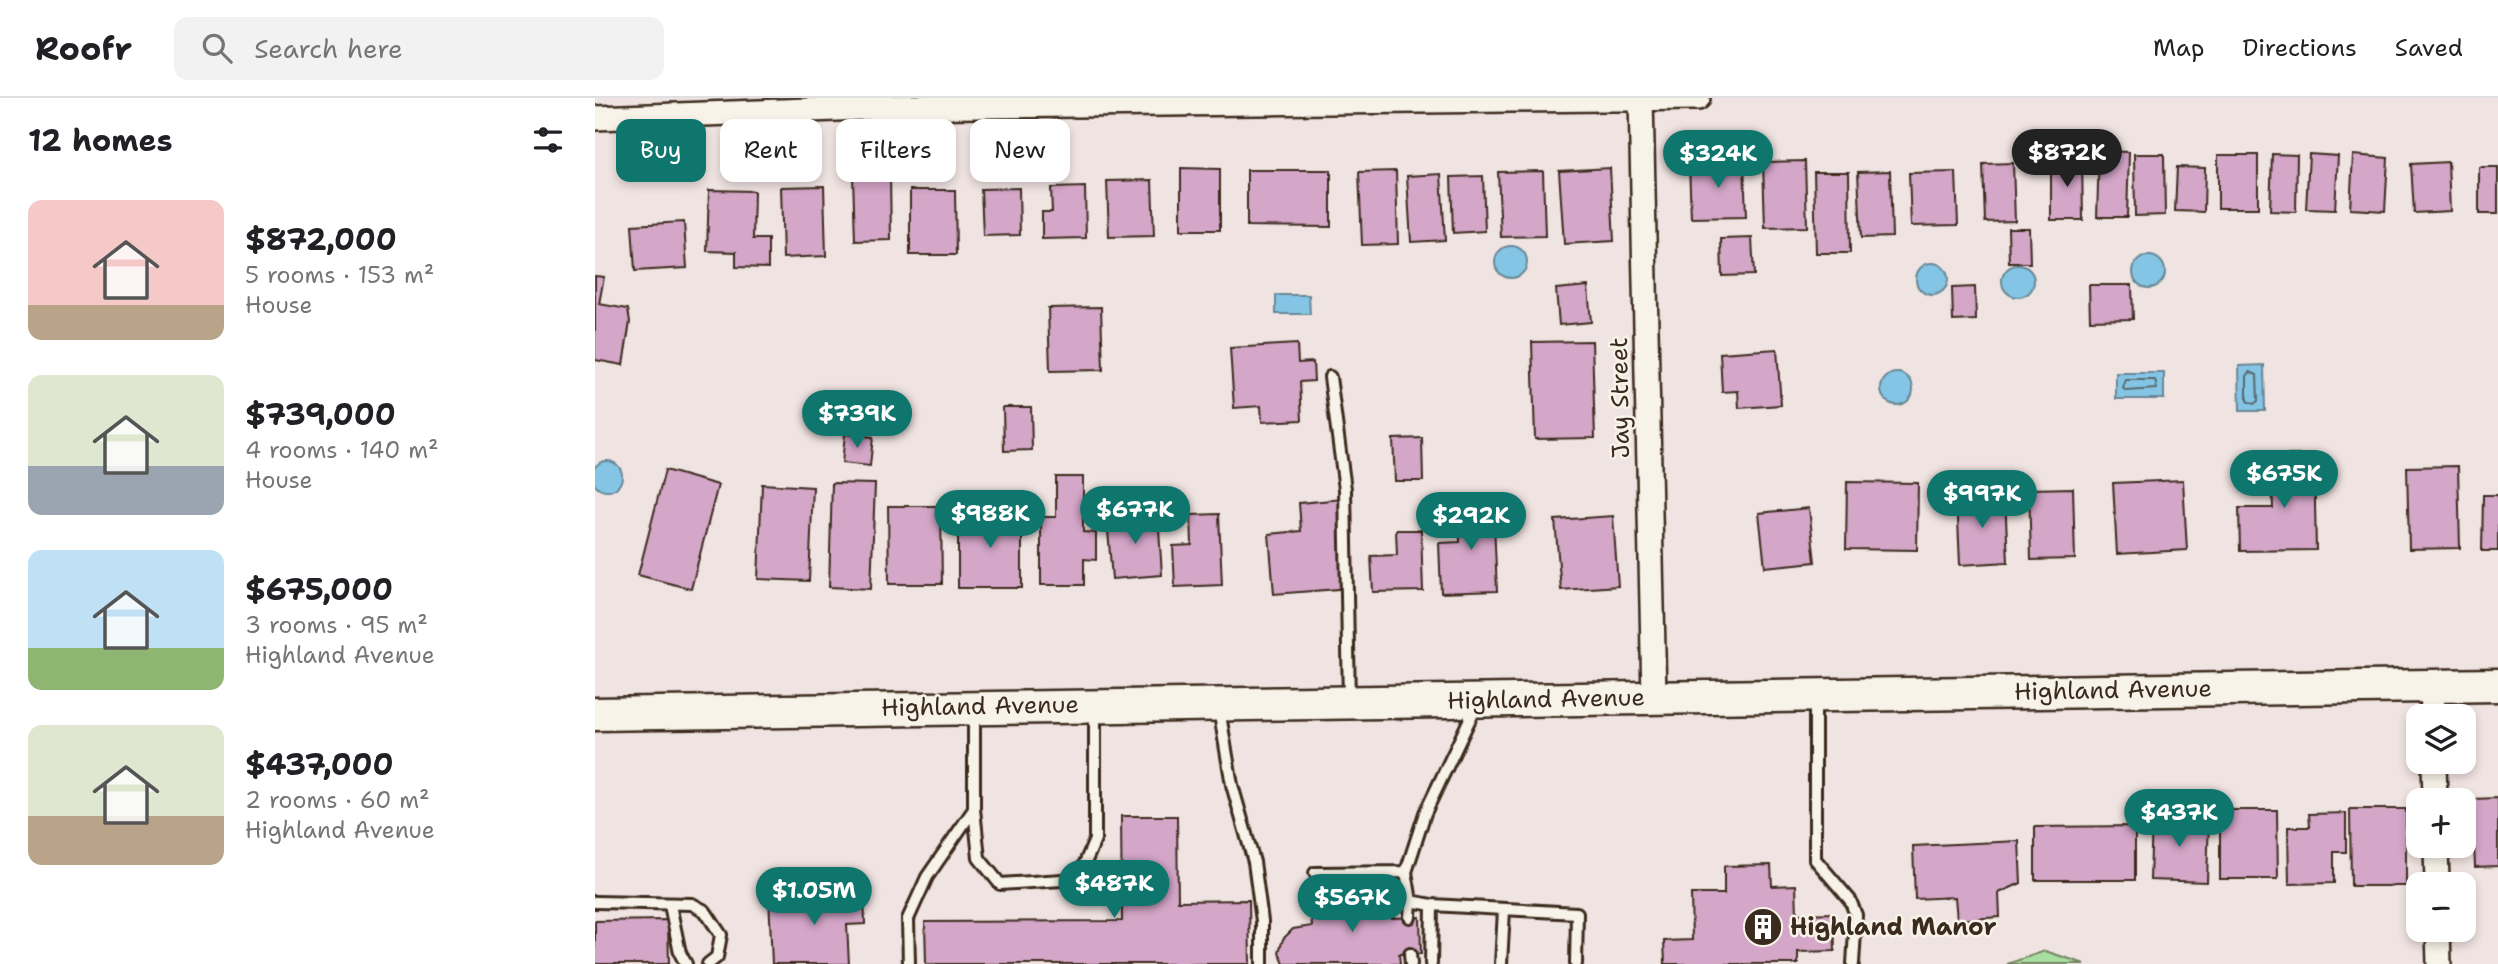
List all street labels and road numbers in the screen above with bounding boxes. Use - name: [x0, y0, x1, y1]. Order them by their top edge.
- street label: Jay Street: [1603, 337, 1637, 459]
- street label: Highland Avenue: [2014, 672, 2212, 708]
- street label: Highland Avenue: [1447, 681, 1645, 717]
- street label: Highland Avenue: [881, 688, 1079, 724]

